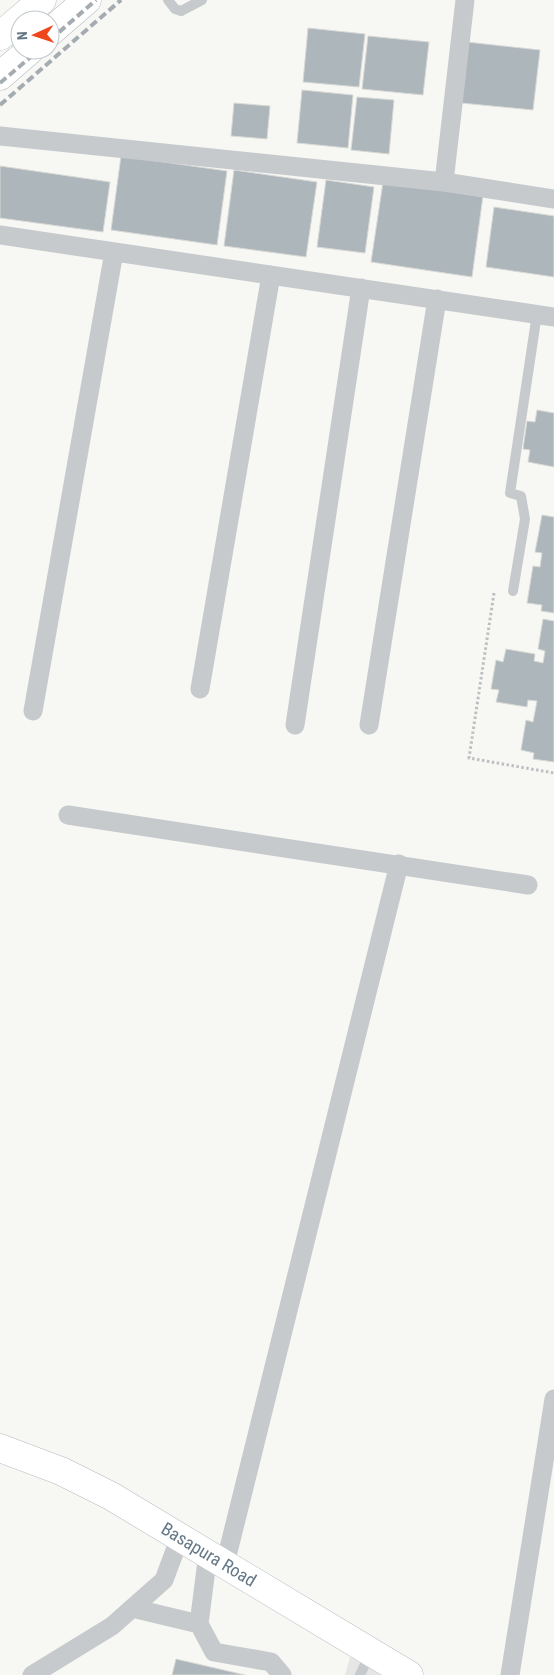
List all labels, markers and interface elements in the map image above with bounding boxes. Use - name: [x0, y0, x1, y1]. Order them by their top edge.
- north arrow: [10, 10, 60, 60]
- text: N: [14, 31, 30, 40]
- street label: Basapura Road: [158, 1518, 260, 1591]

